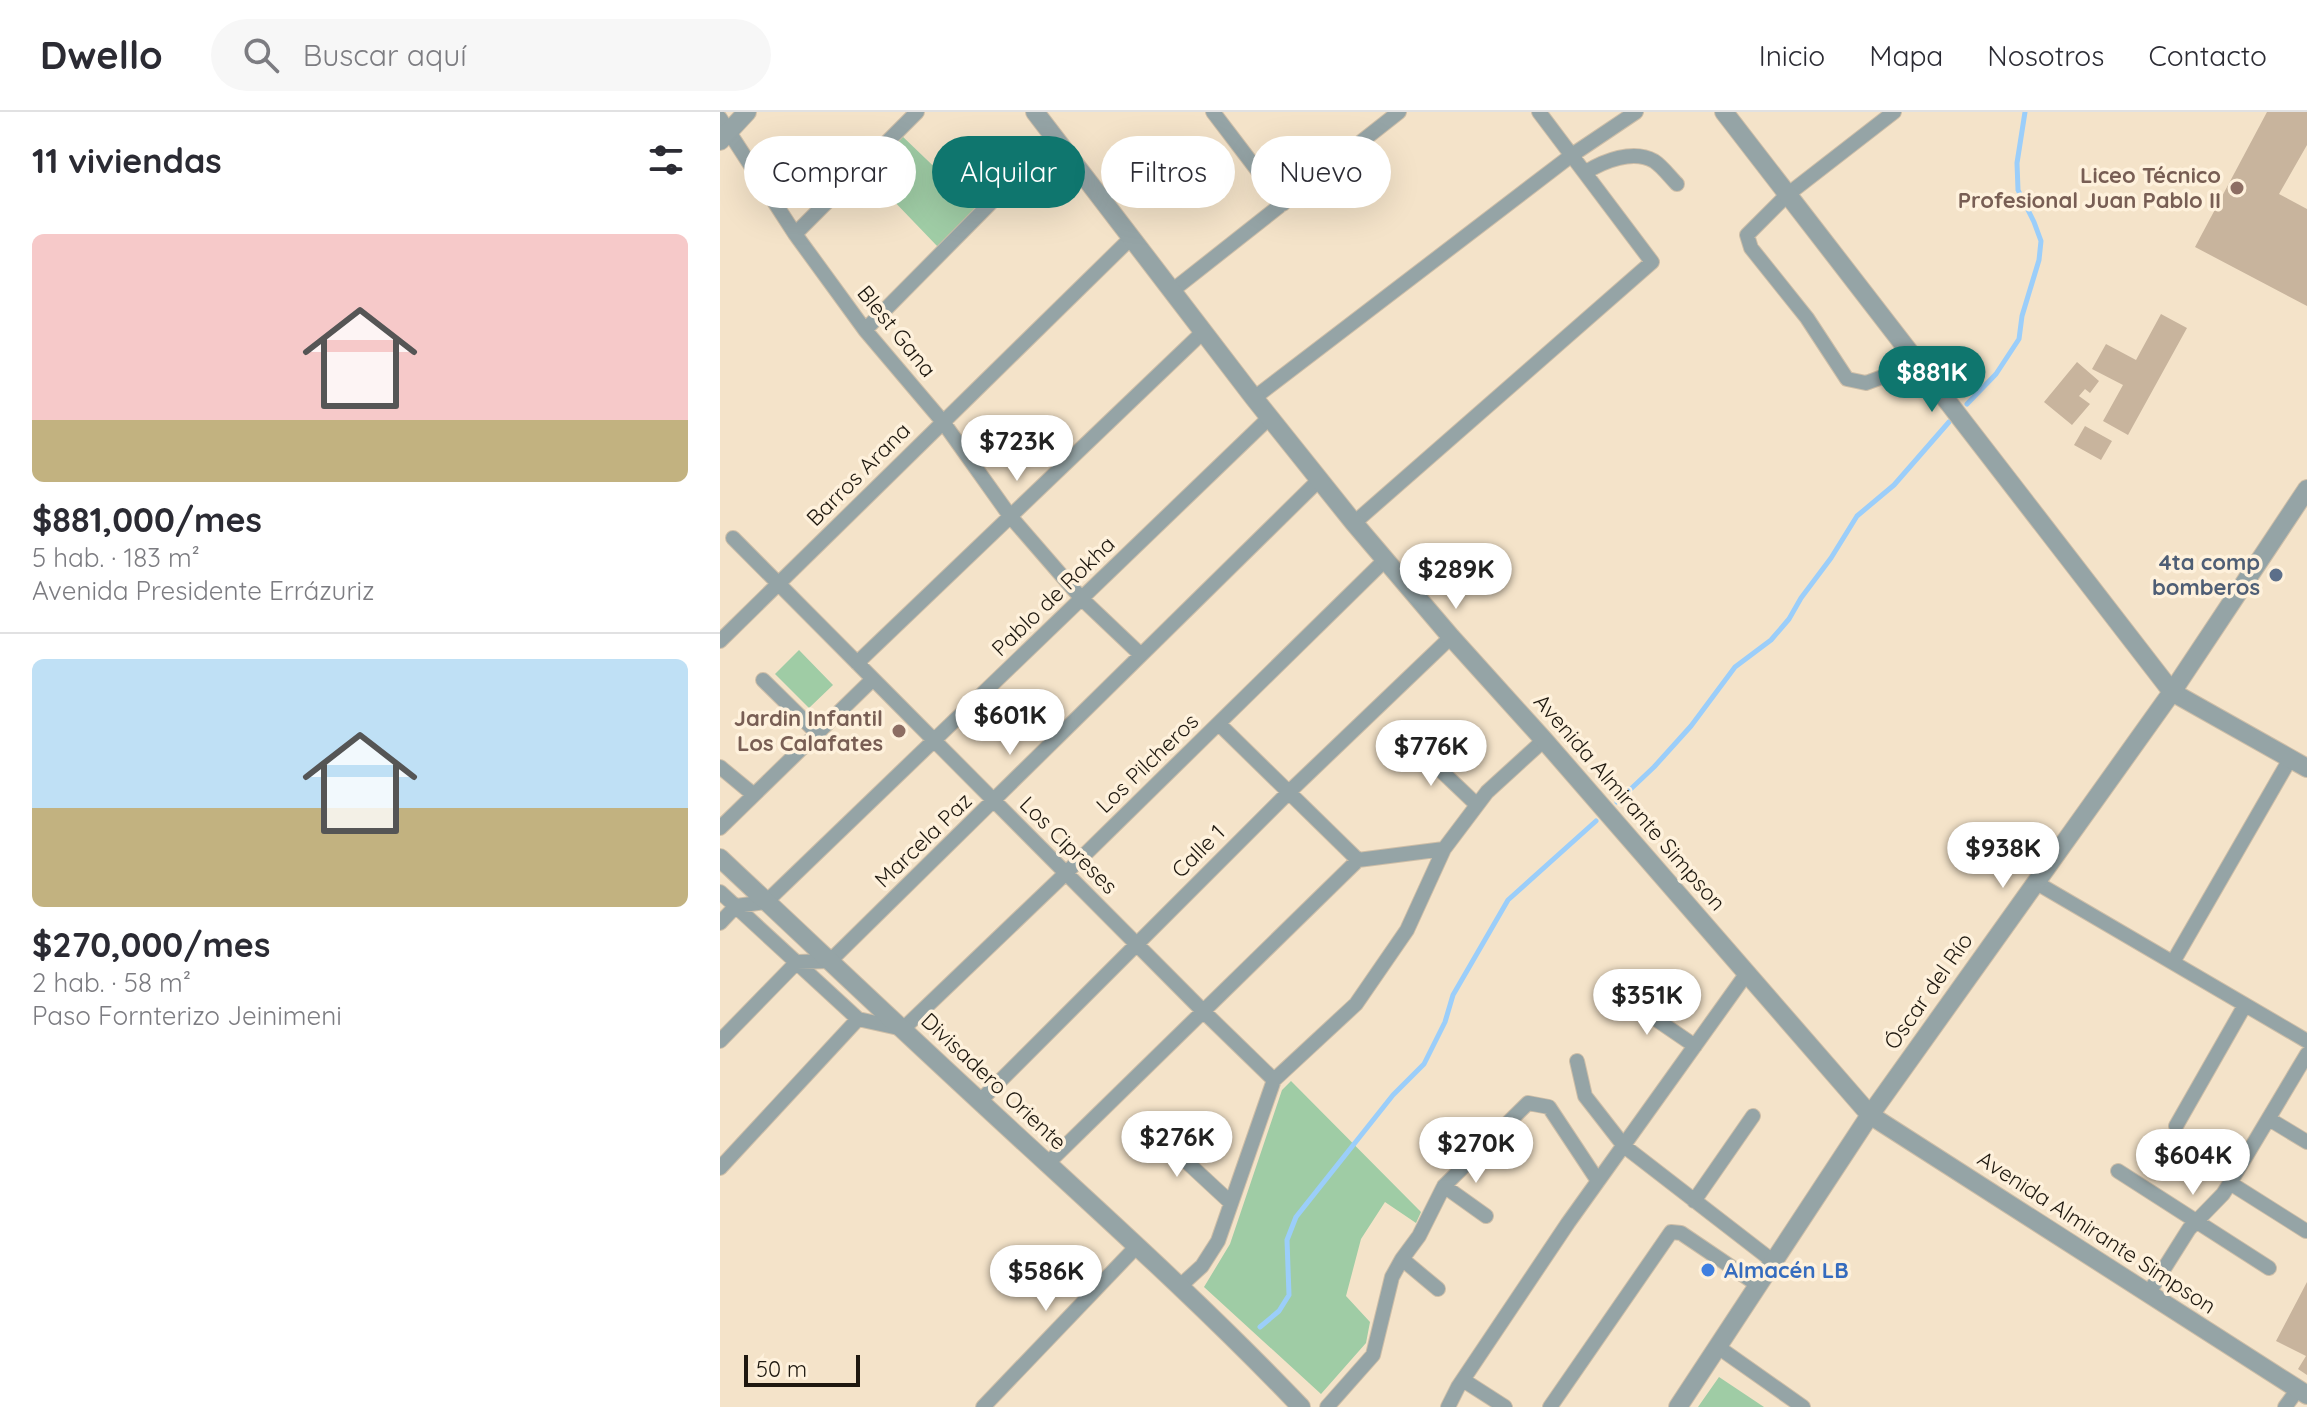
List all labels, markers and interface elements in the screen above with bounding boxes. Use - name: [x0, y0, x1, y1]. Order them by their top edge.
- search box: [211, 19, 771, 91]
- text: Dwello: [40, 31, 163, 79]
- icon: search: [239, 33, 283, 77]
- text: Buscar aquí: [303, 36, 467, 74]
- text: Inicio: [1759, 38, 1825, 73]
- text: Mapa: [1869, 38, 1943, 73]
- text: Nosotros: [1987, 38, 2104, 73]
- text: Contacto: [2148, 38, 2267, 73]
- chip: Comprar: [744, 136, 916, 208]
- chip: Alquilar: [932, 136, 1085, 208]
- chip: Filtros: [1101, 136, 1235, 208]
- chip: Nuevo: [1251, 136, 1391, 208]
- icon: filters: [644, 138, 688, 182]
- text: 11 viviendas: [32, 139, 222, 182]
- place label: Liceo Técnico Profesional Juan Pablo II: [1958, 161, 2221, 214]
- marker: Liceo Técnico Profesional Juan Pablo II: [2228, 179, 2246, 197]
- street label: Blest Gana: [851, 279, 943, 383]
- icon: home: [288, 286, 432, 430]
- pin: $881K: [1876, 346, 1988, 414]
- text: $881K: [1896, 355, 1968, 388]
- pin: $723K: [961, 415, 1073, 483]
- street label: Barros Arana: [800, 416, 916, 532]
- text: $723K: [979, 424, 1055, 457]
- text: $881,000/mes: [32, 498, 262, 541]
- street label: Pablo de Rokha: [985, 530, 1121, 662]
- text: 5 hab. · 183 m²: [32, 541, 200, 574]
- pin: $289K: [1400, 543, 1512, 611]
- place label: 4ta comp bomberos: [2152, 548, 2260, 601]
- text: $289K: [1418, 552, 1494, 585]
- marker: 4ta comp bomberos: [2267, 566, 2285, 584]
- text: Avenida Presidente Errázuriz: [32, 574, 374, 607]
- street label: Avenida Almirante Simpson: [1528, 688, 1732, 916]
- pin: $601K: [954, 689, 1066, 757]
- text: $601K: [973, 698, 1047, 731]
- place label: Jardin Infantil Los Calafates: [734, 704, 883, 757]
- street label: Los Pilcheros: [1090, 707, 1204, 819]
- icon: home: [288, 711, 432, 855]
- pin: $776K: [1375, 720, 1487, 788]
- marker: Jardin Infantil Los Calafates: [890, 722, 908, 740]
- text: $776K: [1394, 729, 1468, 762]
- street label: Marcela Paz: [868, 787, 978, 893]
- street label: Los Cipreses: [1014, 790, 1124, 900]
- street label: Calle 1: [1165, 818, 1231, 884]
- pin: $938K: [1947, 822, 2059, 890]
- text: $938K: [1965, 831, 2041, 864]
- text: $270,000/mes: [32, 923, 270, 966]
- street label: Óscar del Río: [1878, 927, 1978, 1055]
- text: 2 hab. · 58 m²: [32, 966, 191, 999]
- pin: $351K: [1591, 969, 1703, 1037]
- text: $351K: [1611, 978, 1683, 1011]
- text: Paso Fornterizo Jeinimeni: [32, 999, 342, 1032]
- street label: Divisadero Oriente: [915, 1006, 1073, 1156]
- pin: $276K: [1121, 1111, 1233, 1179]
- pin: $270K: [1420, 1117, 1532, 1185]
- text: $276K: [1139, 1120, 1215, 1153]
- text: $270K: [1437, 1126, 1515, 1159]
- pin: $604K: [2137, 1129, 2249, 1197]
- text: $604K: [2154, 1138, 2232, 1171]
- street label: Avenida Almirante Simpson: [1973, 1144, 2221, 1320]
- pin: $586K: [990, 1245, 1102, 1313]
- text: $586K: [1008, 1254, 1084, 1287]
- place label: Almacén LB: [1724, 1256, 1849, 1284]
- marker: Almacén LB: [1699, 1261, 1717, 1279]
- scale bar: [744, 1351, 860, 1387]
- text: 50 m: [756, 1355, 807, 1383]

